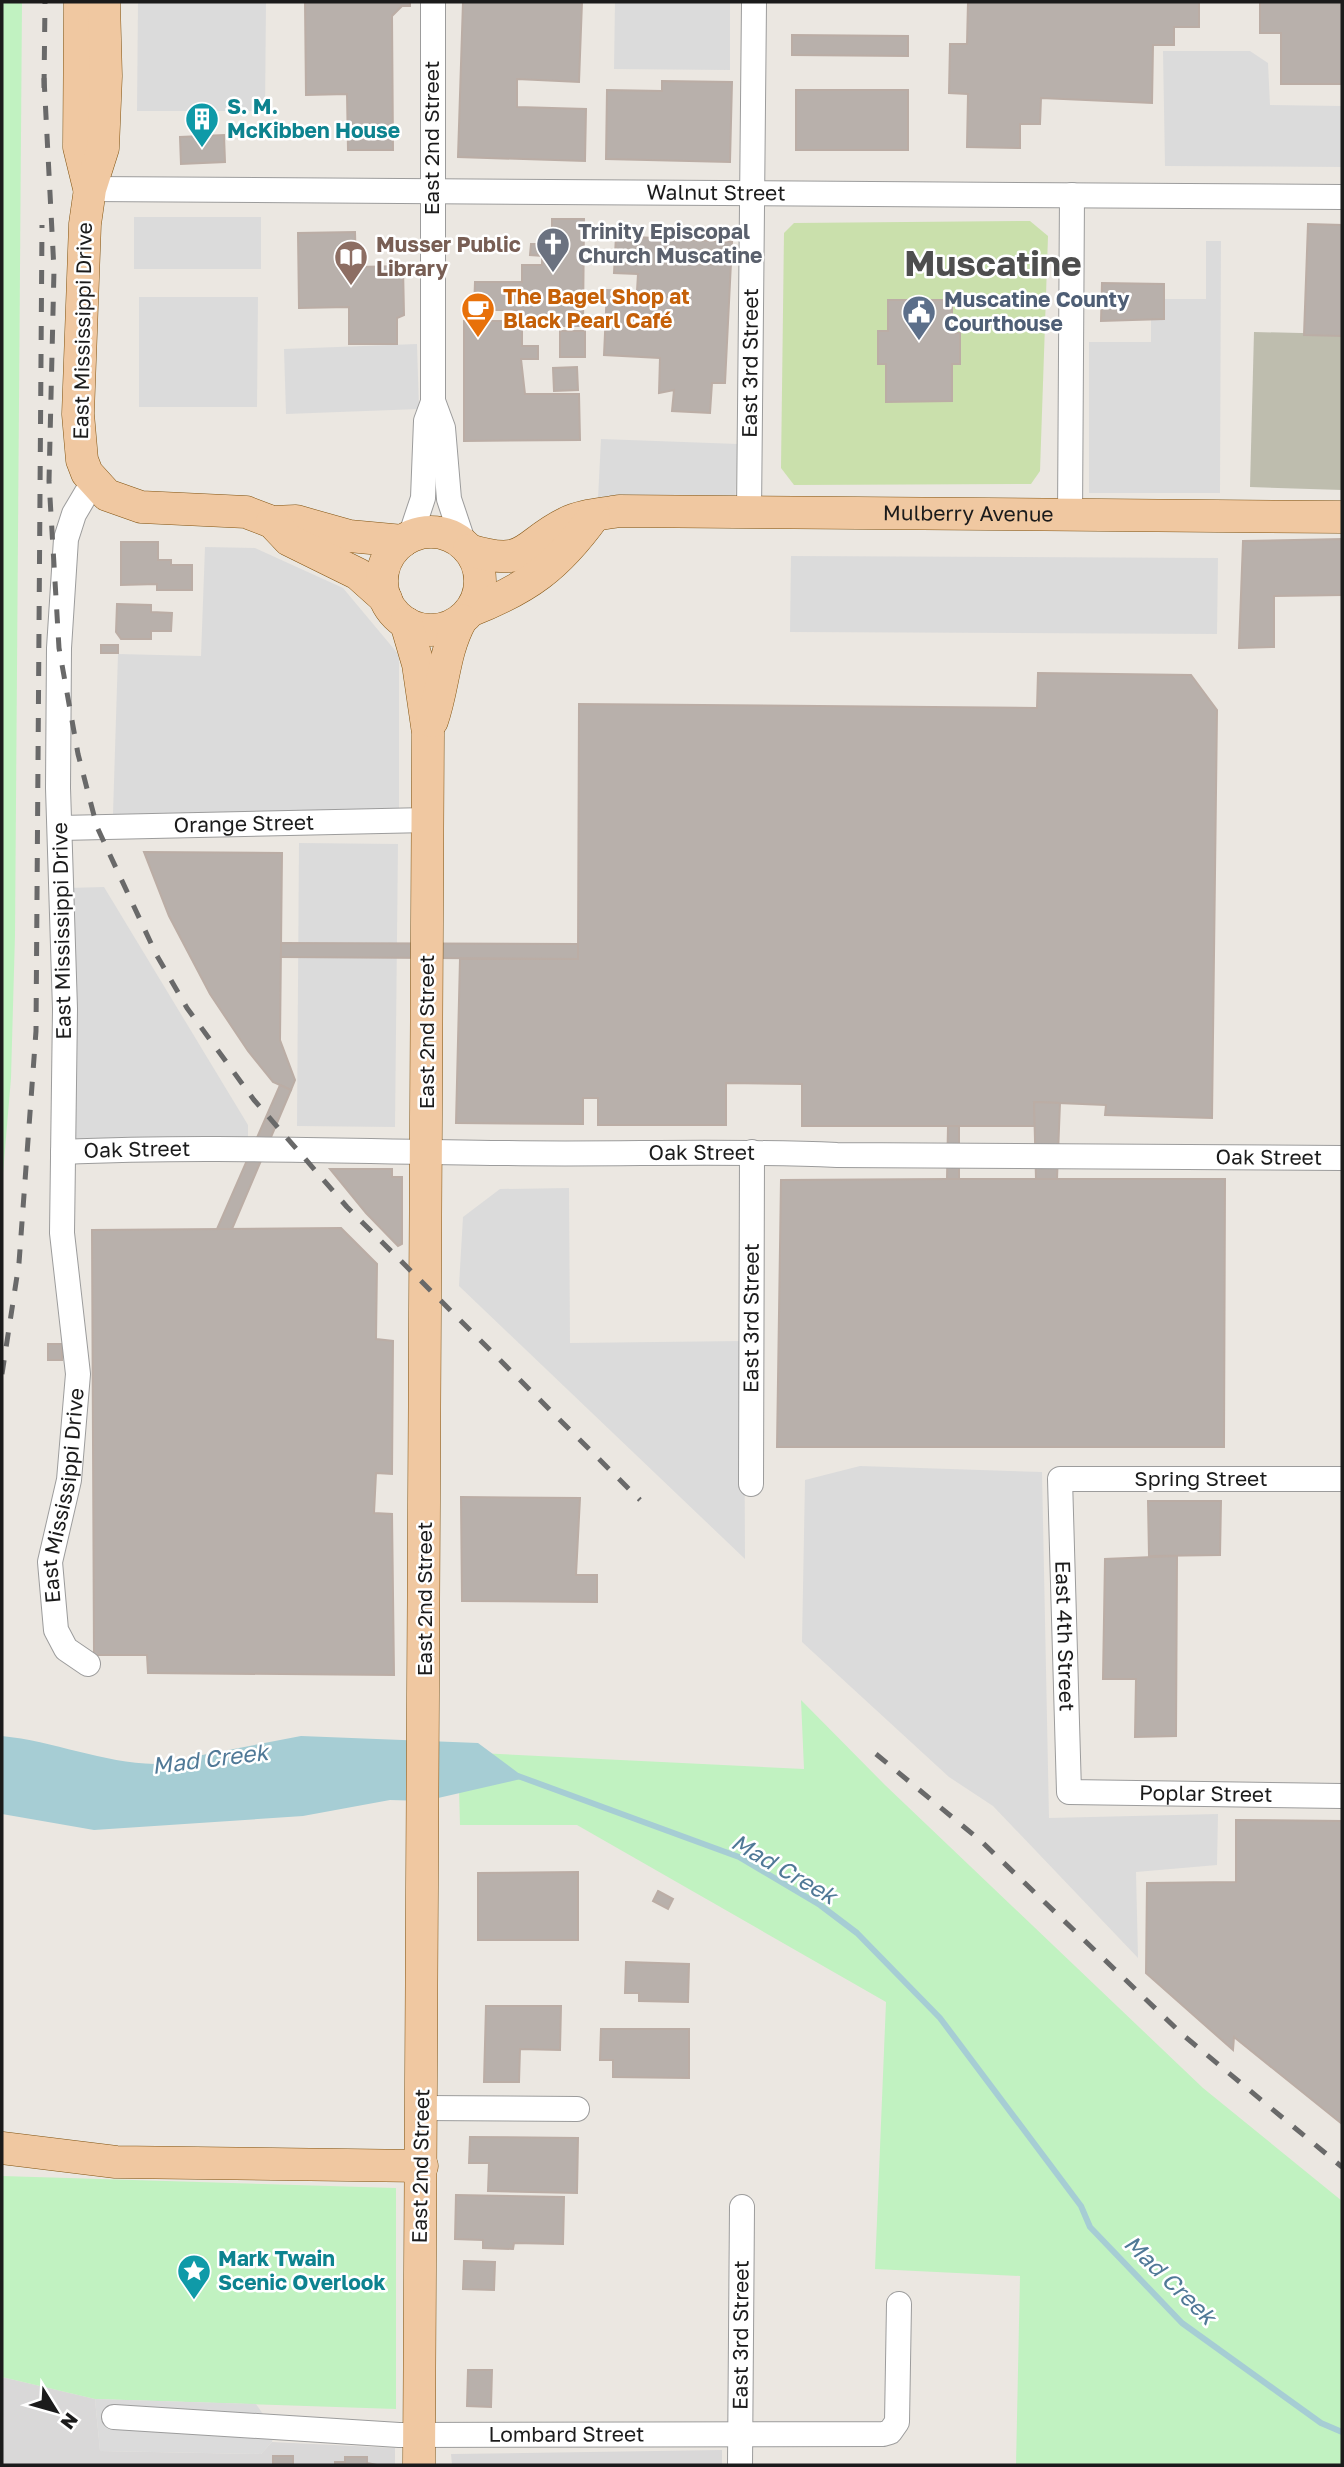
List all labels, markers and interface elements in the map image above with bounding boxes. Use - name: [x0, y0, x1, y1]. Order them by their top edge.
- street label: East 2nd Street: [418, 61, 444, 215]
- place label: S. M. McKibben House: [227, 93, 400, 143]
- building icon: S. M. McKibben House: [183, 100, 221, 149]
- street label: Walnut Street: [646, 179, 786, 205]
- place label: Trinity Episcopal Church Muscatine: [578, 218, 762, 268]
- street label: East Mississippi Drive: [67, 222, 97, 440]
- church icon: Trinity Episcopal Church Muscatine: [534, 225, 572, 274]
- place label: Musser Public Library: [376, 231, 521, 281]
- library icon: Musser Public Library: [332, 238, 370, 287]
- district label: Muscatine: [904, 242, 1082, 284]
- place label: The Bagel Shop at Black Pearl Café: [503, 283, 690, 333]
- place label: Muscatine County Courthouse: [944, 286, 1130, 336]
- street label: East 3rd Street: [736, 288, 763, 438]
- cafe icon: The Bagel Shop at Black Pearl Café: [459, 290, 497, 339]
- public building icon: Muscatine County Courthouse: [900, 293, 938, 342]
- street label: Mulberry Avenue: [883, 499, 1054, 527]
- street label: Orange Street: [173, 808, 315, 838]
- street label: East Mississippi Drive: [46, 822, 76, 1040]
- street label: East 2nd Street: [413, 955, 439, 1109]
- street label: Oak Street: [83, 1135, 190, 1163]
- street label: Oak Street: [648, 1139, 755, 1165]
- street label: Oak Street: [1215, 1143, 1322, 1170]
- street label: East 3rd Street: [737, 1243, 764, 1393]
- street label: East Mississippi Drive: [36, 1387, 89, 1604]
- street label: Spring Street: [1134, 1465, 1268, 1491]
- street label: East 2nd Street: [411, 1522, 437, 1676]
- street label: East 4th Street: [1050, 1560, 1081, 1712]
- water label: Mad Creek: [150, 1737, 271, 1779]
- street label: Poplar Street: [1139, 1779, 1273, 1807]
- water label: Mad Creek: [727, 1827, 844, 1910]
- street label: East 2nd Street: [406, 2088, 434, 2244]
- water label: Mad Creek: [1119, 2229, 1224, 2331]
- place label: Mark Twain Scenic Overlook: [218, 2245, 386, 2295]
- place icon: Mark Twain Scenic Overlook: [175, 2252, 213, 2301]
- street label: East 3rd Street: [726, 2260, 754, 2410]
- north arrow: [21, 2376, 91, 2446]
- text: N: [56, 2409, 84, 2434]
- street label: Lombard Street: [488, 2420, 645, 2447]

